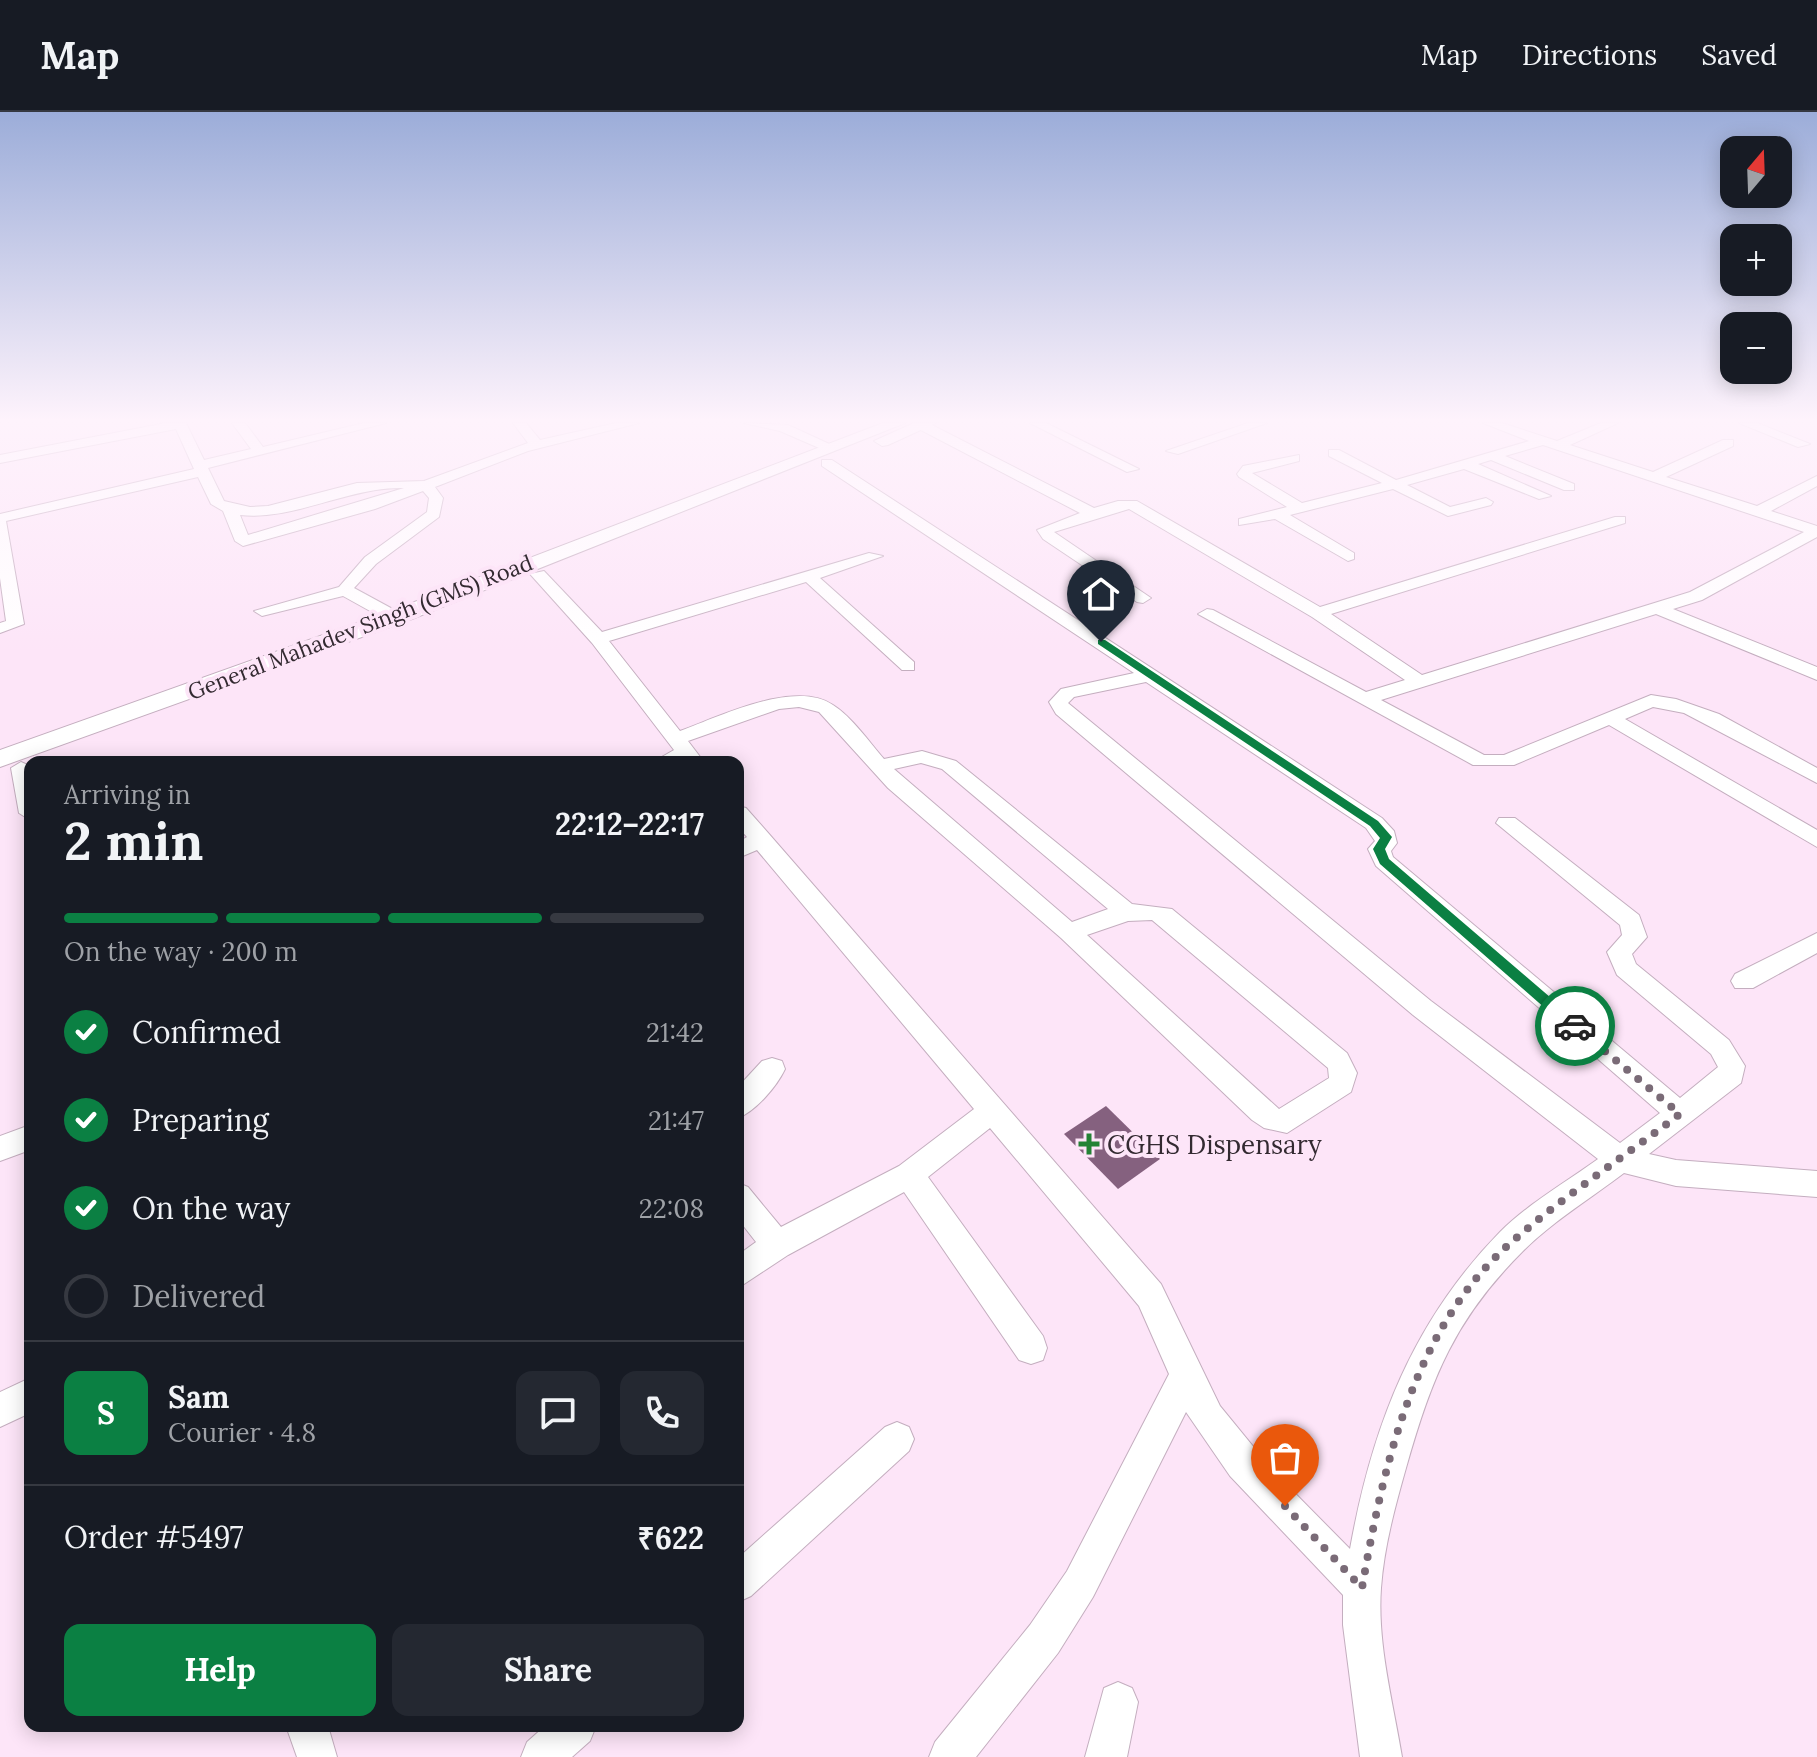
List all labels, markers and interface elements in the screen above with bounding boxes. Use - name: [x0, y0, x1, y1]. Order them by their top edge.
- text: Map: [40, 31, 119, 79]
- text: Map: [1421, 37, 1478, 73]
- text: Directions: [1522, 37, 1657, 73]
- text: Saved: [1701, 37, 1777, 73]
- north arrow: [1720, 136, 1792, 208]
- map controls: [1720, 136, 1792, 384]
- button: +: [1720, 224, 1792, 296]
- button: −: [1720, 312, 1792, 384]
- street label: General Mahadev Singh (GMS) Road: [184, 548, 536, 706]
- pin: [1067, 560, 1135, 642]
- icon: home: [1079, 572, 1123, 616]
- text: Arriving in: [64, 778, 191, 811]
- text: 22:12–22:17: [555, 805, 704, 843]
- text: 2 min: [64, 808, 203, 874]
- text: On the way · 200 m: [64, 935, 298, 968]
- courier: [1535, 986, 1615, 1066]
- icon: car: [1553, 1004, 1597, 1048]
- icon: check: [64, 1010, 108, 1054]
- text: Confirmed: [132, 1013, 281, 1051]
- text: 21:42: [646, 1016, 704, 1049]
- icon: check: [64, 1098, 108, 1142]
- text: Preparing: [132, 1101, 269, 1139]
- text: 21:47: [648, 1104, 704, 1137]
- place label: CGHS Dispensary: [1107, 1128, 1322, 1161]
- marker: CGHS Dispensary: [1078, 1133, 1100, 1155]
- icon: check: [64, 1186, 108, 1230]
- text: On the way: [132, 1189, 290, 1227]
- text: 22:08: [639, 1192, 704, 1225]
- text: Delivered: [132, 1277, 265, 1315]
- button: chat: [516, 1371, 600, 1455]
- button: phone: [620, 1371, 704, 1455]
- text: Sam: [168, 1378, 229, 1416]
- text: S: [97, 1394, 115, 1432]
- text: Courier · 4.8: [168, 1416, 316, 1449]
- pin: [1251, 1424, 1319, 1506]
- icon: bag: [1263, 1436, 1307, 1480]
- text: Order #5497: [64, 1518, 244, 1556]
- text: ₹622: [638, 1519, 704, 1557]
- button: Help: [64, 1624, 376, 1716]
- button: Share: [392, 1624, 704, 1716]

